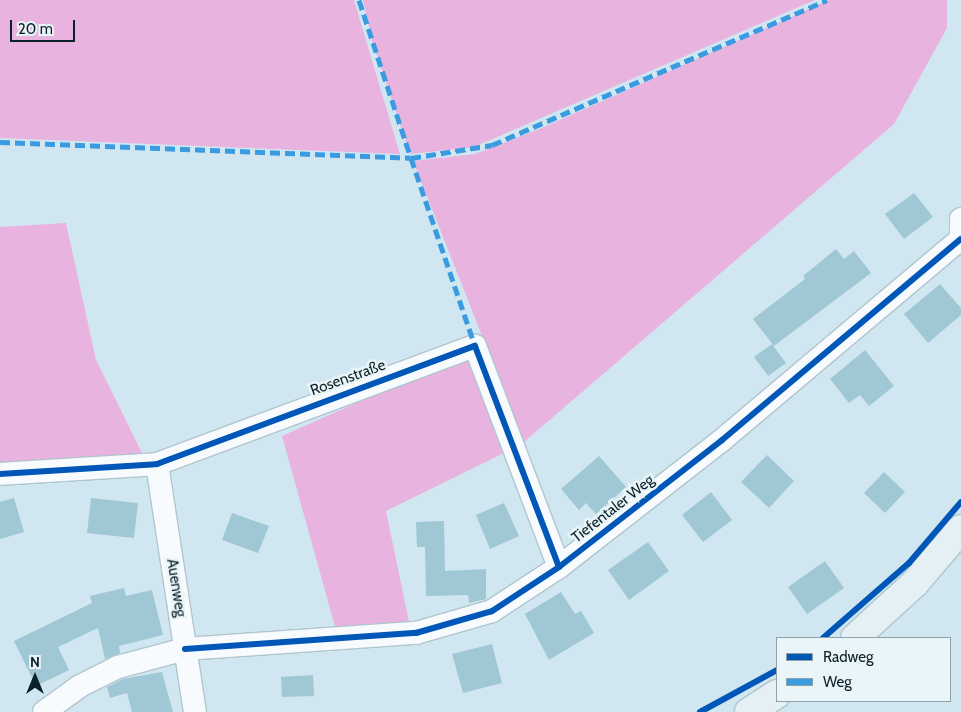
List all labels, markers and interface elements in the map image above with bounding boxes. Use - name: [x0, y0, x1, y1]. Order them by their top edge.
- scale bar: [12, 10, 78, 42]
- text: 20 m: [18, 20, 53, 38]
- street label: Rosenstraße: [308, 356, 388, 400]
- street label: Tiefentaler Weg: [568, 471, 658, 547]
- street label: Auenweg: [163, 558, 189, 618]
- legend: [776, 637, 951, 702]
- text: Radweg: [823, 648, 873, 666]
- north arrow: [10, 652, 60, 702]
- text: N: [30, 653, 40, 671]
- text: Weg: [823, 673, 852, 691]

